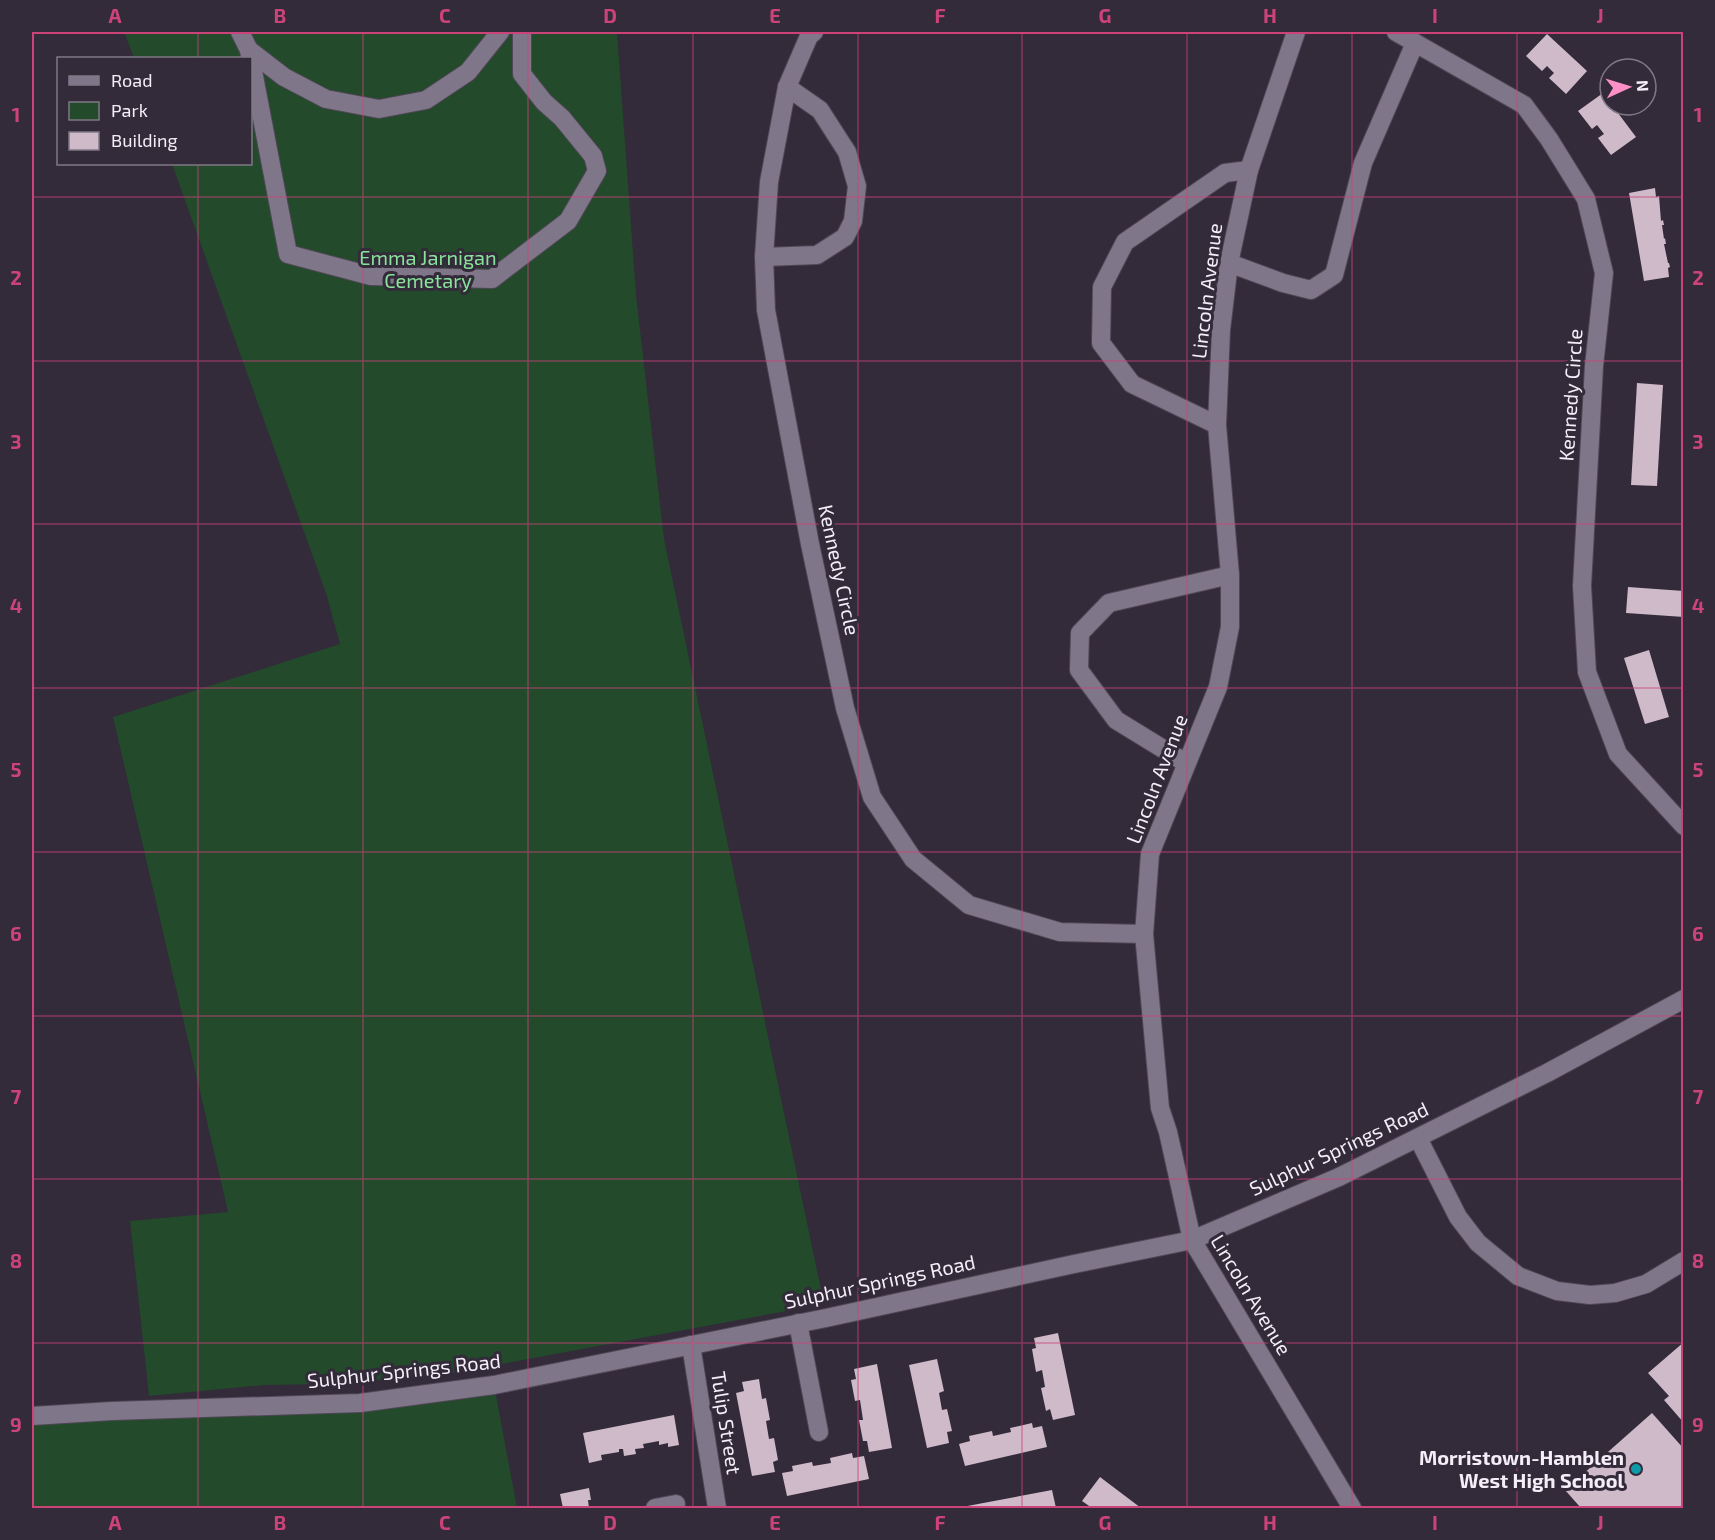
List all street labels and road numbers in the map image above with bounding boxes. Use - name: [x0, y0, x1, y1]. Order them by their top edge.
- street label: Lincoln Avenue: [1186, 222, 1226, 360]
- street label: Kennedy Circle: [1553, 328, 1587, 462]
- street label: Kennedy Circle: [814, 502, 866, 637]
- street label: Lincoln Avenue: [1120, 711, 1192, 847]
- street label: Sulphur Springs Road: [1245, 1096, 1432, 1200]
- street label: Lincoln Avenue: [1206, 1230, 1297, 1359]
- street label: Sulphur Springs Road: [782, 1249, 977, 1313]
- street label: Sulphur Springs Road: [306, 1348, 502, 1392]
- street label: Tulip Street: [707, 1370, 747, 1476]

